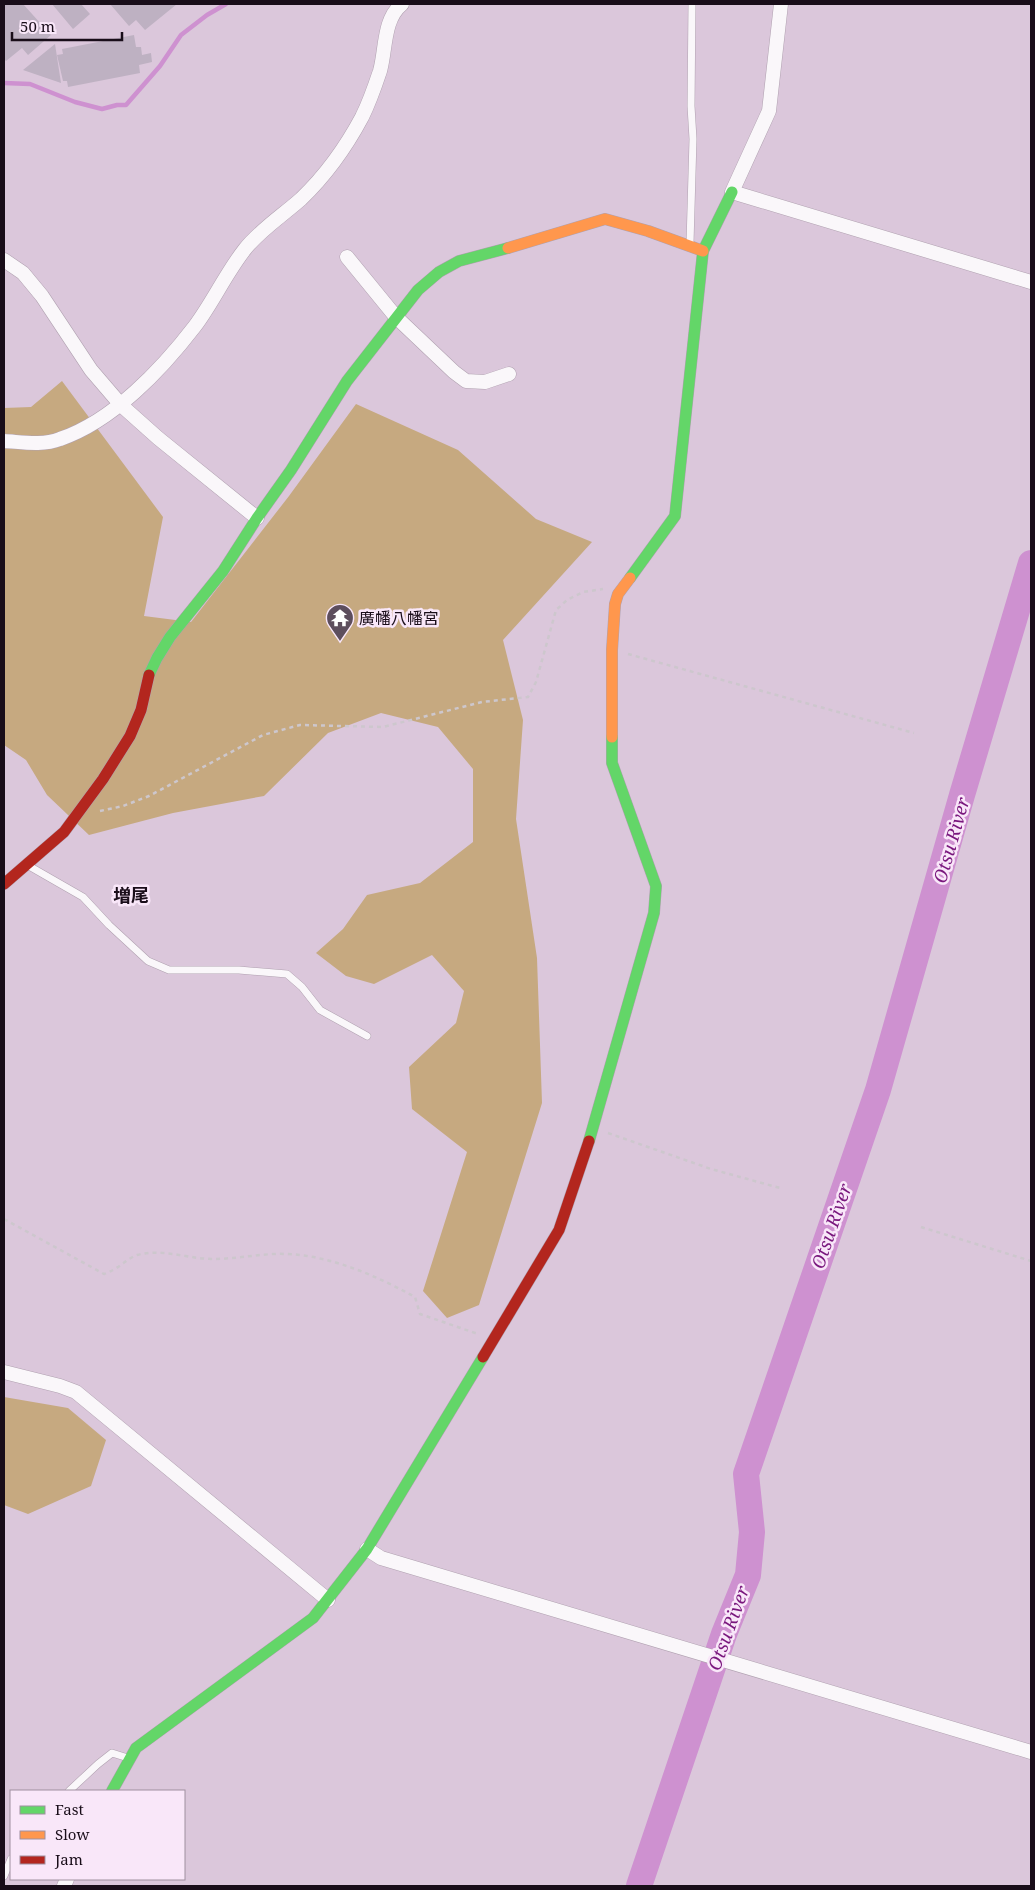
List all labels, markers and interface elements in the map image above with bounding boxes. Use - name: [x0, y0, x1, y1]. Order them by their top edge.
- scale bar: [12, 10, 122, 42]
- text: 50 m: [20, 16, 55, 36]
- temple icon: 廣幡八幡宮: [325, 603, 355, 642]
- place label: 廣幡八幡宮: [359, 607, 439, 629]
- water label: Otsu River: [927, 794, 975, 886]
- district label: 増尾: [113, 883, 149, 907]
- water label: Otsu River: [805, 1180, 857, 1272]
- water label: Otsu River: [702, 1582, 755, 1674]
- legend: [10, 1790, 185, 1880]
- text: Fast: [55, 1799, 84, 1819]
- text: Slow: [55, 1824, 89, 1844]
- text: Jam: [54, 1849, 83, 1869]

